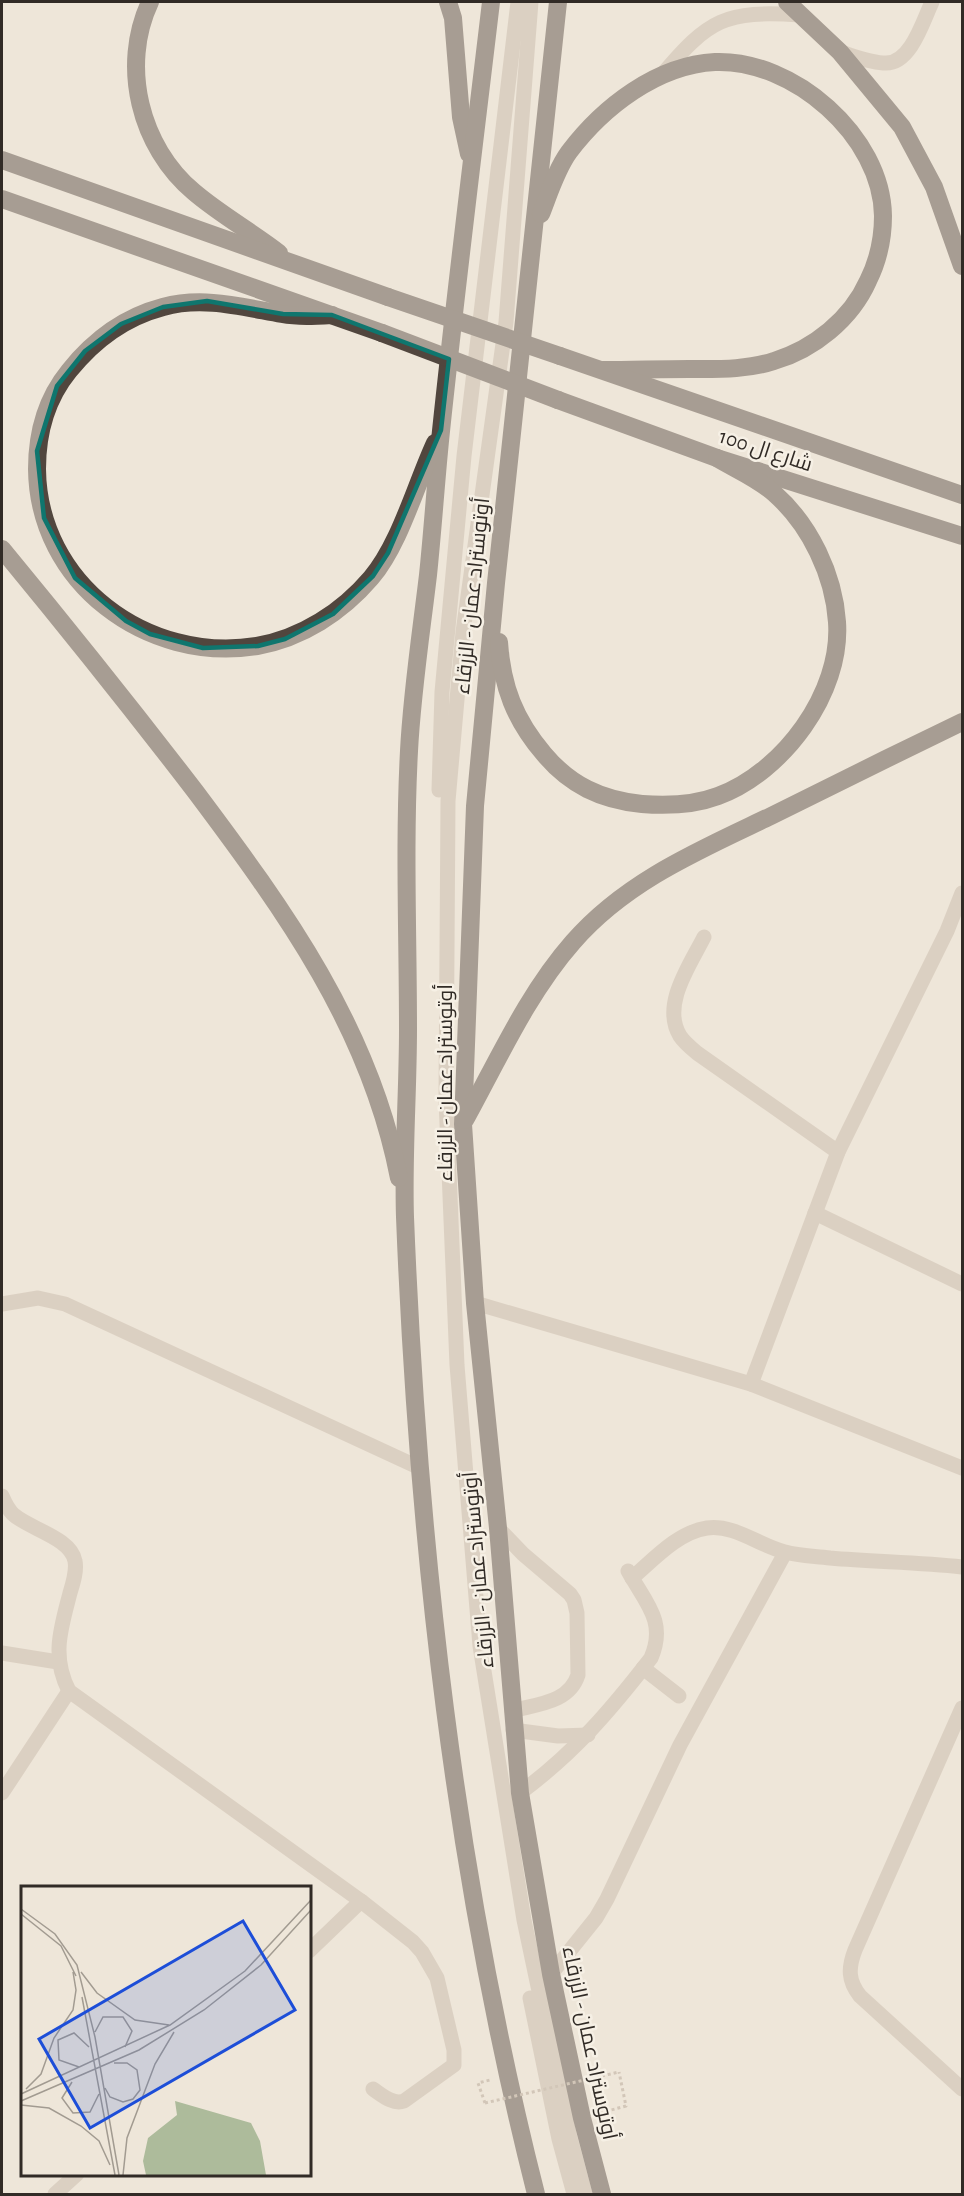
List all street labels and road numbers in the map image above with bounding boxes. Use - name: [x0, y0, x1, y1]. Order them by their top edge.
- street label: شارع ال 100: [716, 426, 815, 478]
- street label: أوتوستراد عمان - الزرقاء: [449, 496, 495, 696]
- street label: أوتوستراد عمان - الزرقاء: [432, 984, 458, 1182]
- street label: أوتوستراد عمان - الزرقاء: [456, 1470, 500, 1670]
- street label: أوتوستراد عمان - الزرقاء: [557, 1944, 623, 2142]

